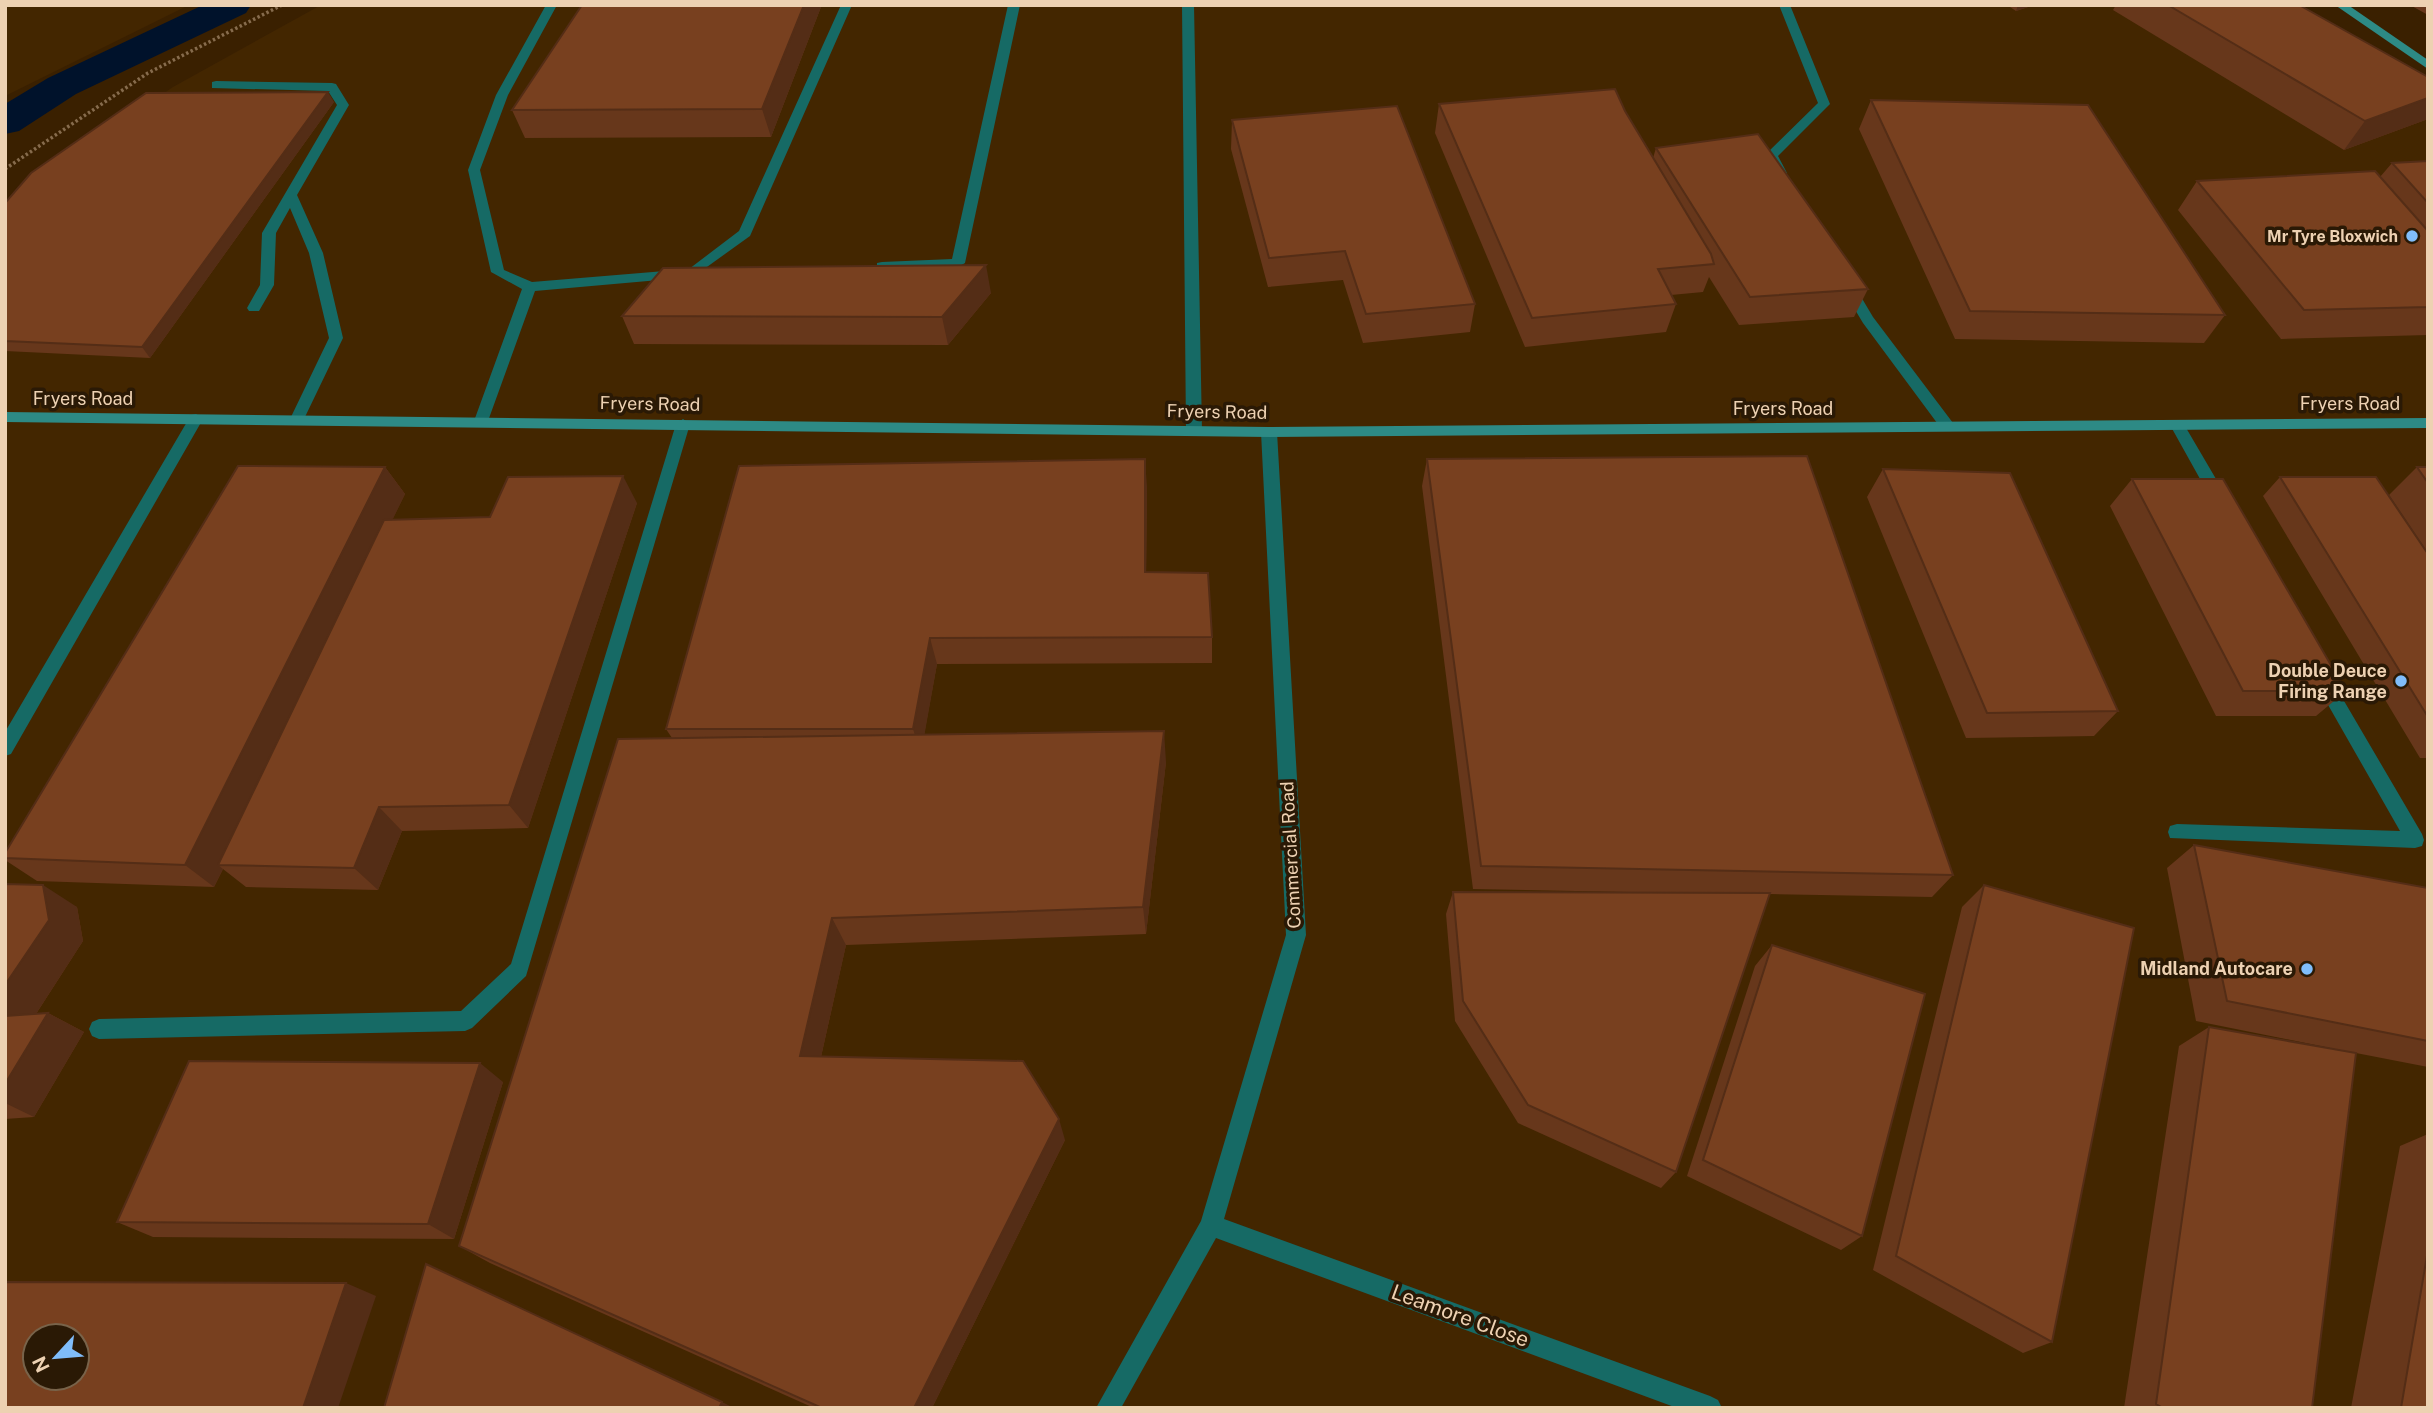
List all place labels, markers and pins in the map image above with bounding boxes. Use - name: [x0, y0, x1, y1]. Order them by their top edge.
- place label: Mr Tyre Bloxwich: [2267, 227, 2398, 246]
- marker: Mr Tyre Bloxwich: [2404, 228, 2420, 244]
- place label: Double Deuce Firing Range: [2268, 660, 2387, 702]
- marker: Double Deuce Firing Range: [2393, 673, 2409, 689]
- place label: Midland Autocare: [2140, 958, 2293, 979]
- marker: Midland Autocare: [2299, 961, 2315, 977]

